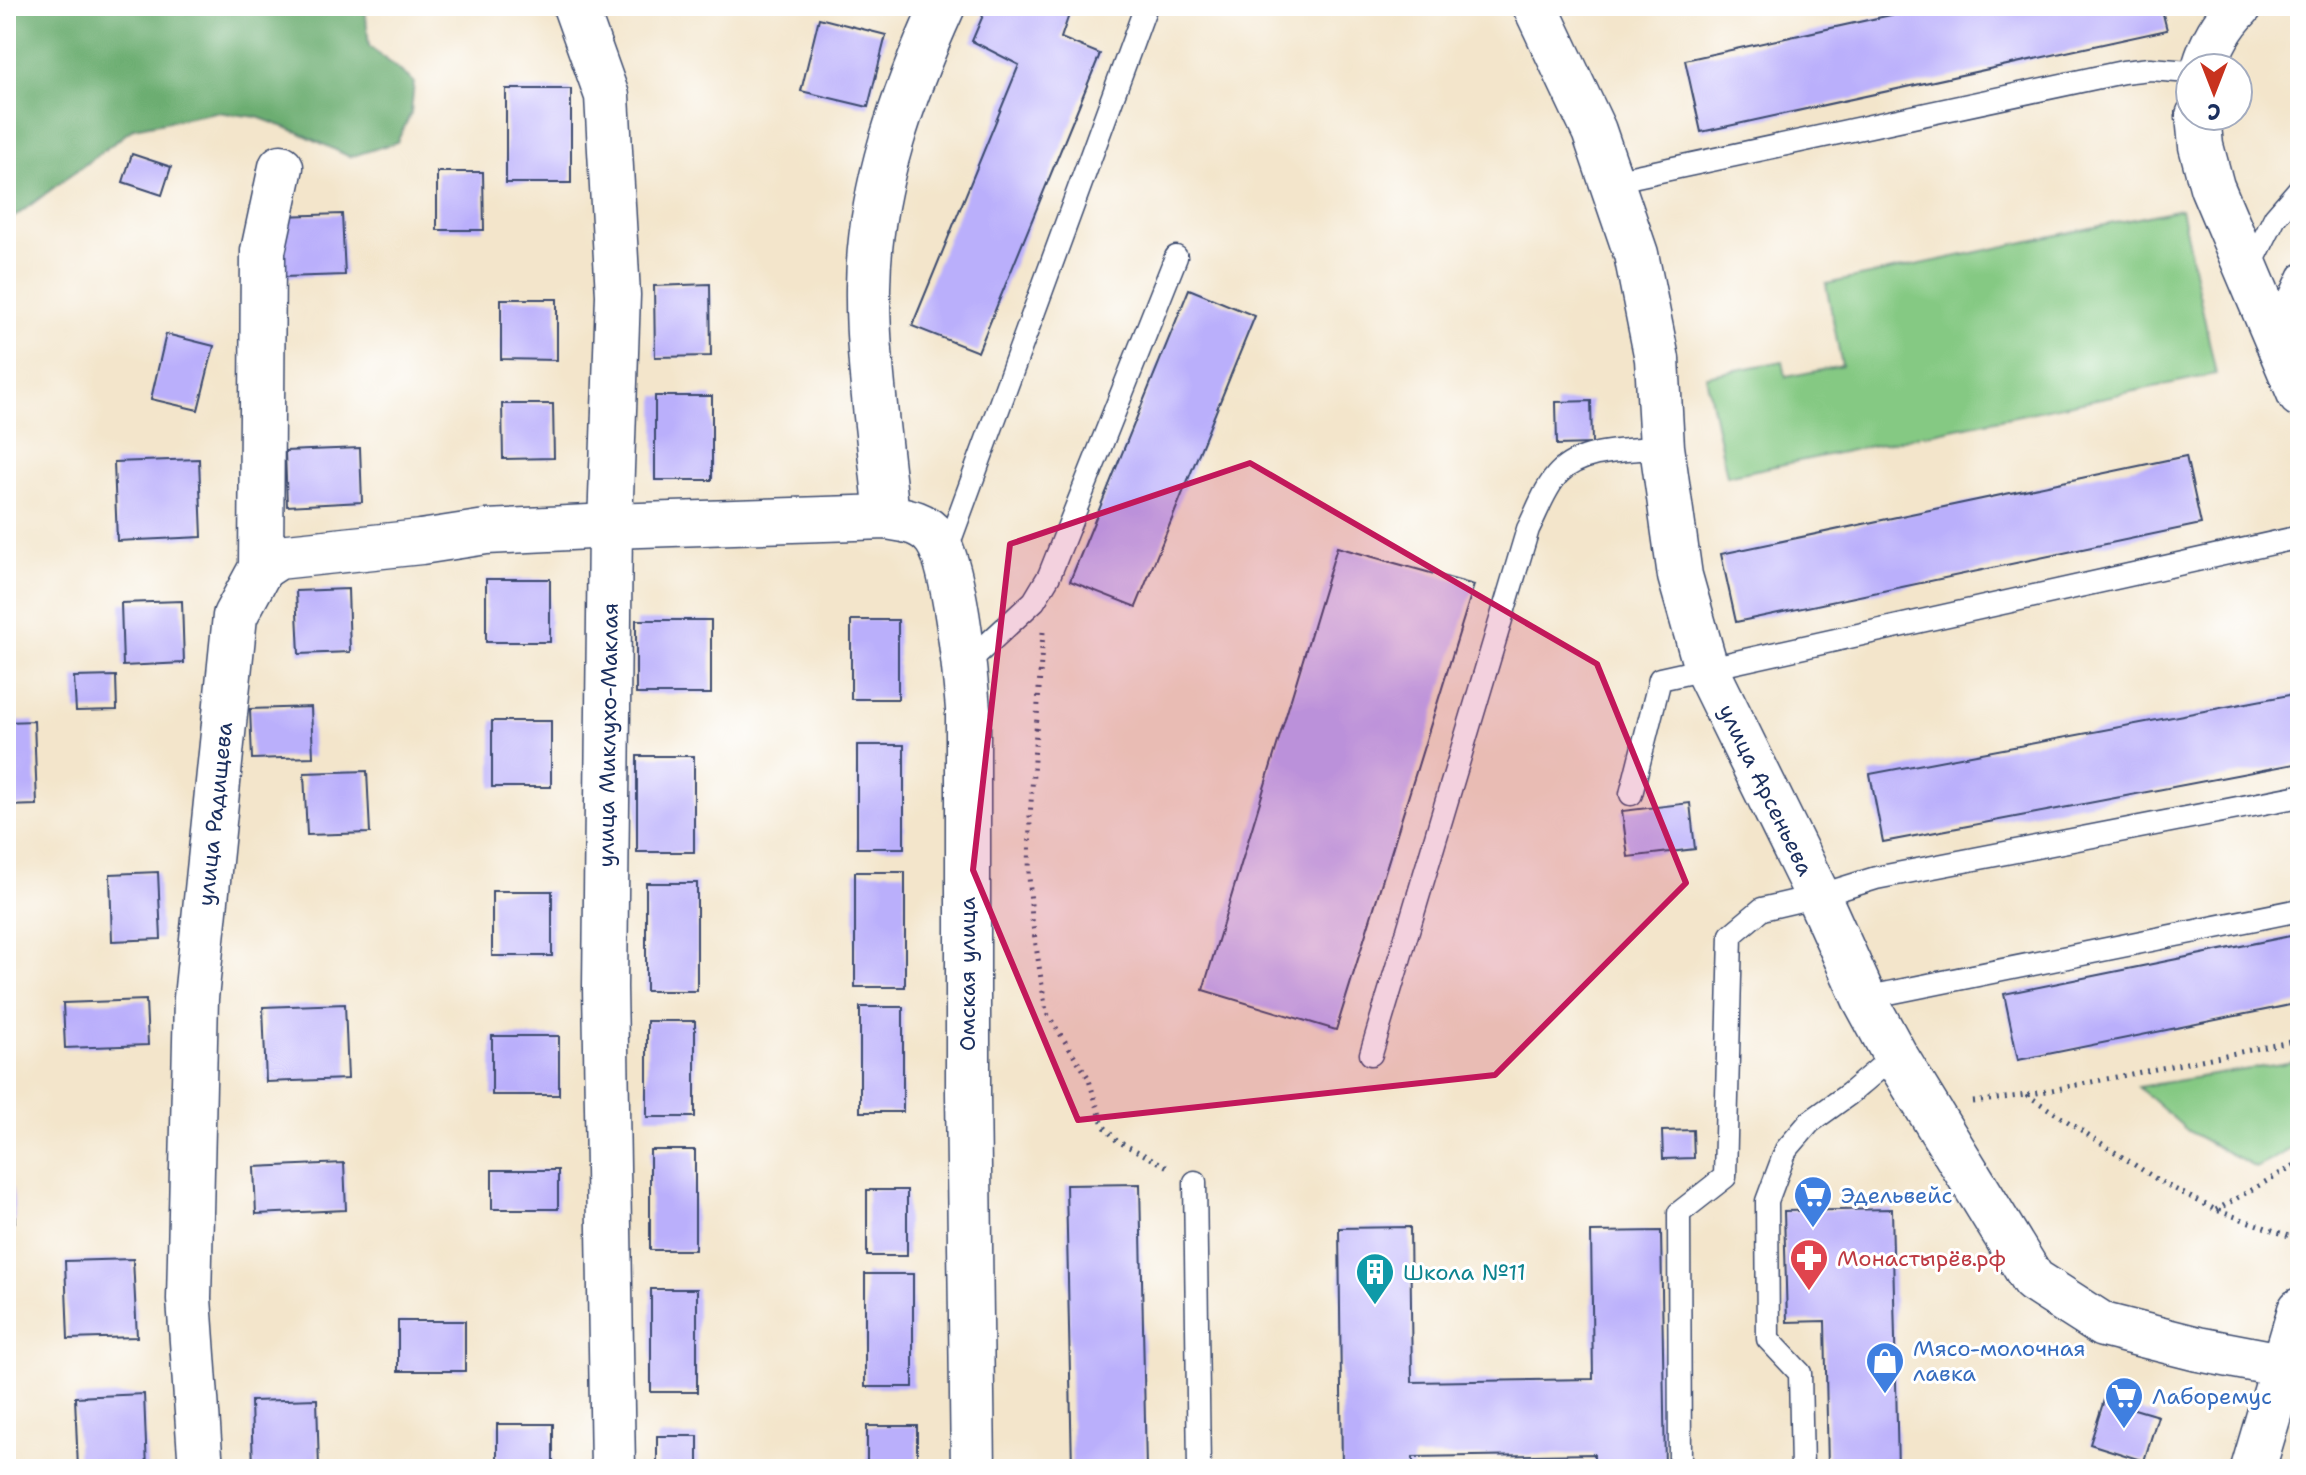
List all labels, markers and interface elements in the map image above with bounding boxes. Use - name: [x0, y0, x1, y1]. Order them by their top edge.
- north arrow: [2174, 52, 2254, 132]
- text: С: [2207, 97, 2221, 126]
- street label: улица Миклухо-Маклая: [591, 603, 625, 867]
- street label: улица Арсеньева: [1712, 699, 1820, 881]
- street label: улица Радищева: [191, 720, 239, 908]
- street label: Омская улица: [953, 896, 982, 1051]
- supermarket icon: Эдельвейс: [1792, 1174, 1834, 1229]
- place label: Эдельвейс: [1841, 1181, 1952, 1210]
- pharmacy icon: Монастырёв.рф: [1788, 1237, 1830, 1292]
- place label: Монастырёв.рф: [1837, 1244, 2006, 1273]
- building icon: Школа №11: [1354, 1251, 1396, 1306]
- place label: Школа №11: [1403, 1258, 1526, 1287]
- place label: Мясо-молочная лавка: [1913, 1334, 2086, 1388]
- shop icon: Мясо-молочная лавка: [1864, 1340, 1906, 1395]
- supermarket icon: Лаборемус: [2103, 1375, 2145, 1430]
- place label: Лаборемус: [2152, 1382, 2272, 1411]

